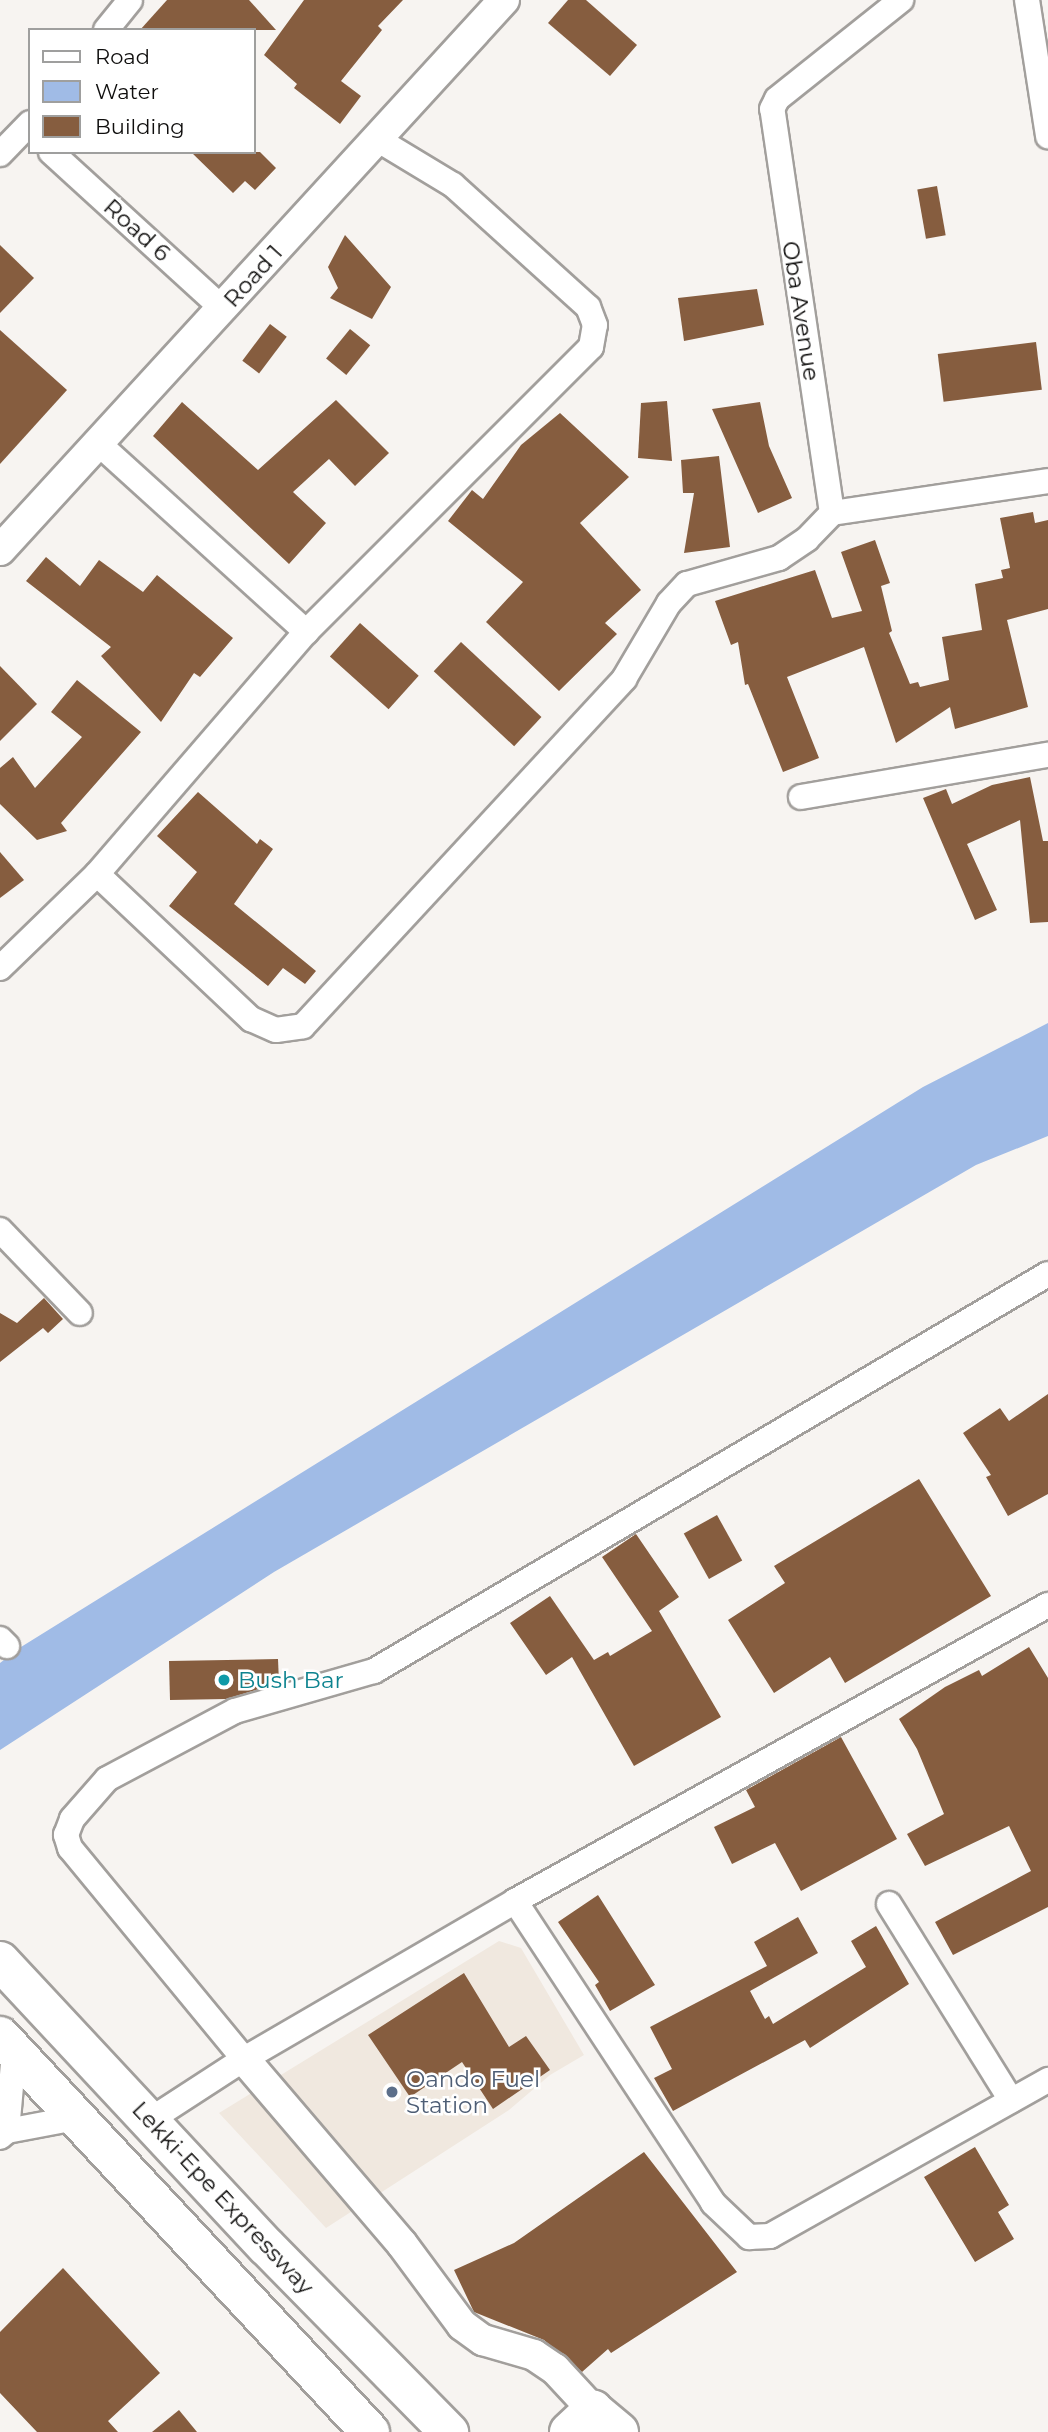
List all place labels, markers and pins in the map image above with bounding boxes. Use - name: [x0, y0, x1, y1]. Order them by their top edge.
- place label: Bush Bar: [238, 1666, 344, 1694]
- marker: Bush Bar: [216, 1672, 232, 1688]
- place label: Oando Fuel Station: [406, 2065, 540, 2119]
- marker: Oando Fuel Station: [384, 2084, 400, 2100]

